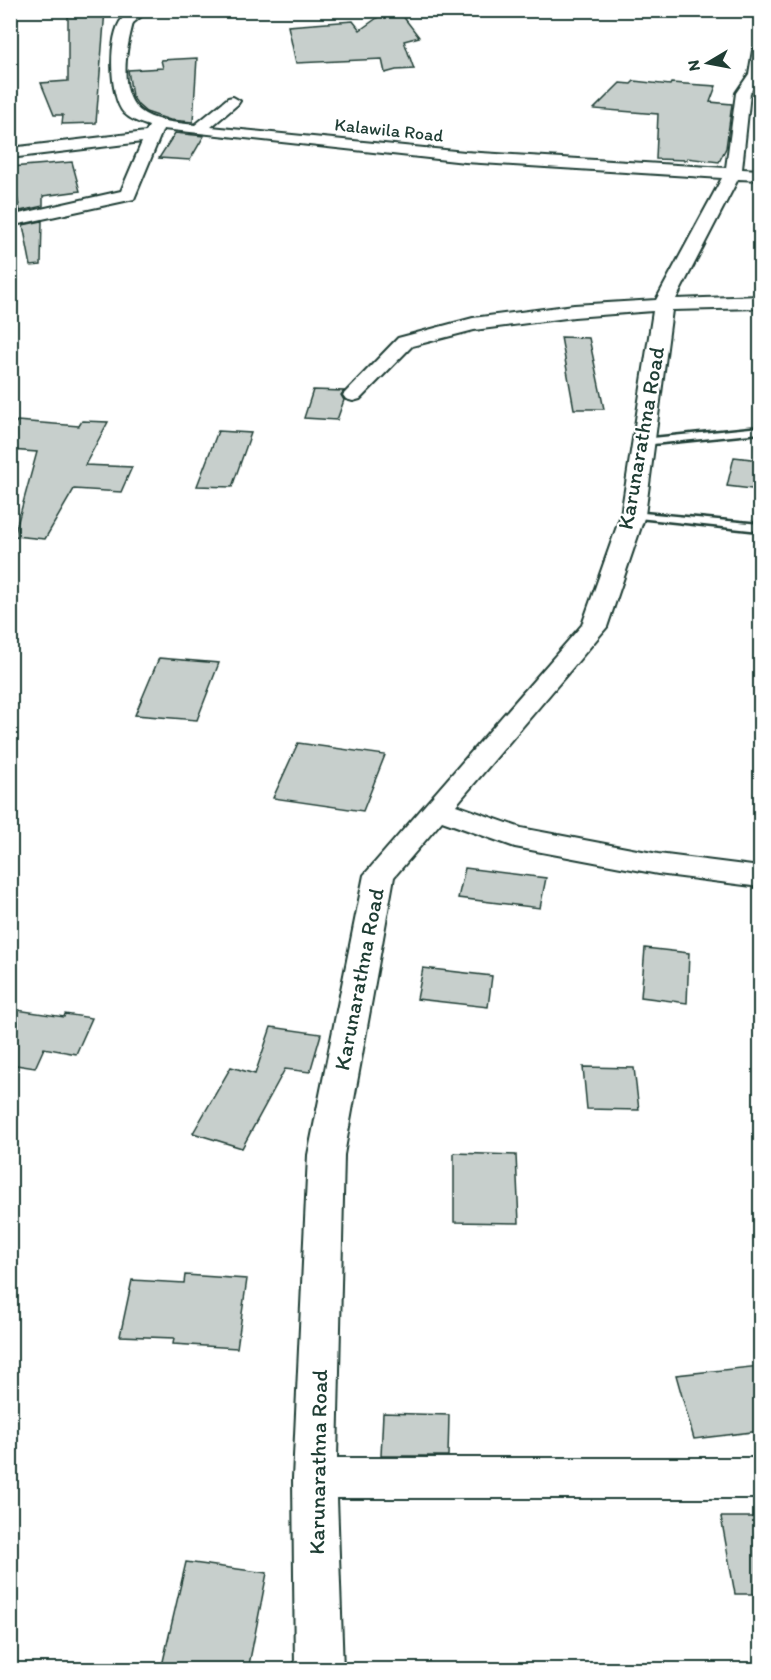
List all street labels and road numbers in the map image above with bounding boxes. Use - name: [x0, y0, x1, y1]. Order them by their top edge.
- street label: Kalawila Road: [333, 113, 445, 147]
- street label: Karunarathna Road: [612, 344, 670, 532]
- street label: Karunarathna Road: [328, 885, 390, 1073]
- street label: Karunarathna Road: [303, 1369, 333, 1555]

